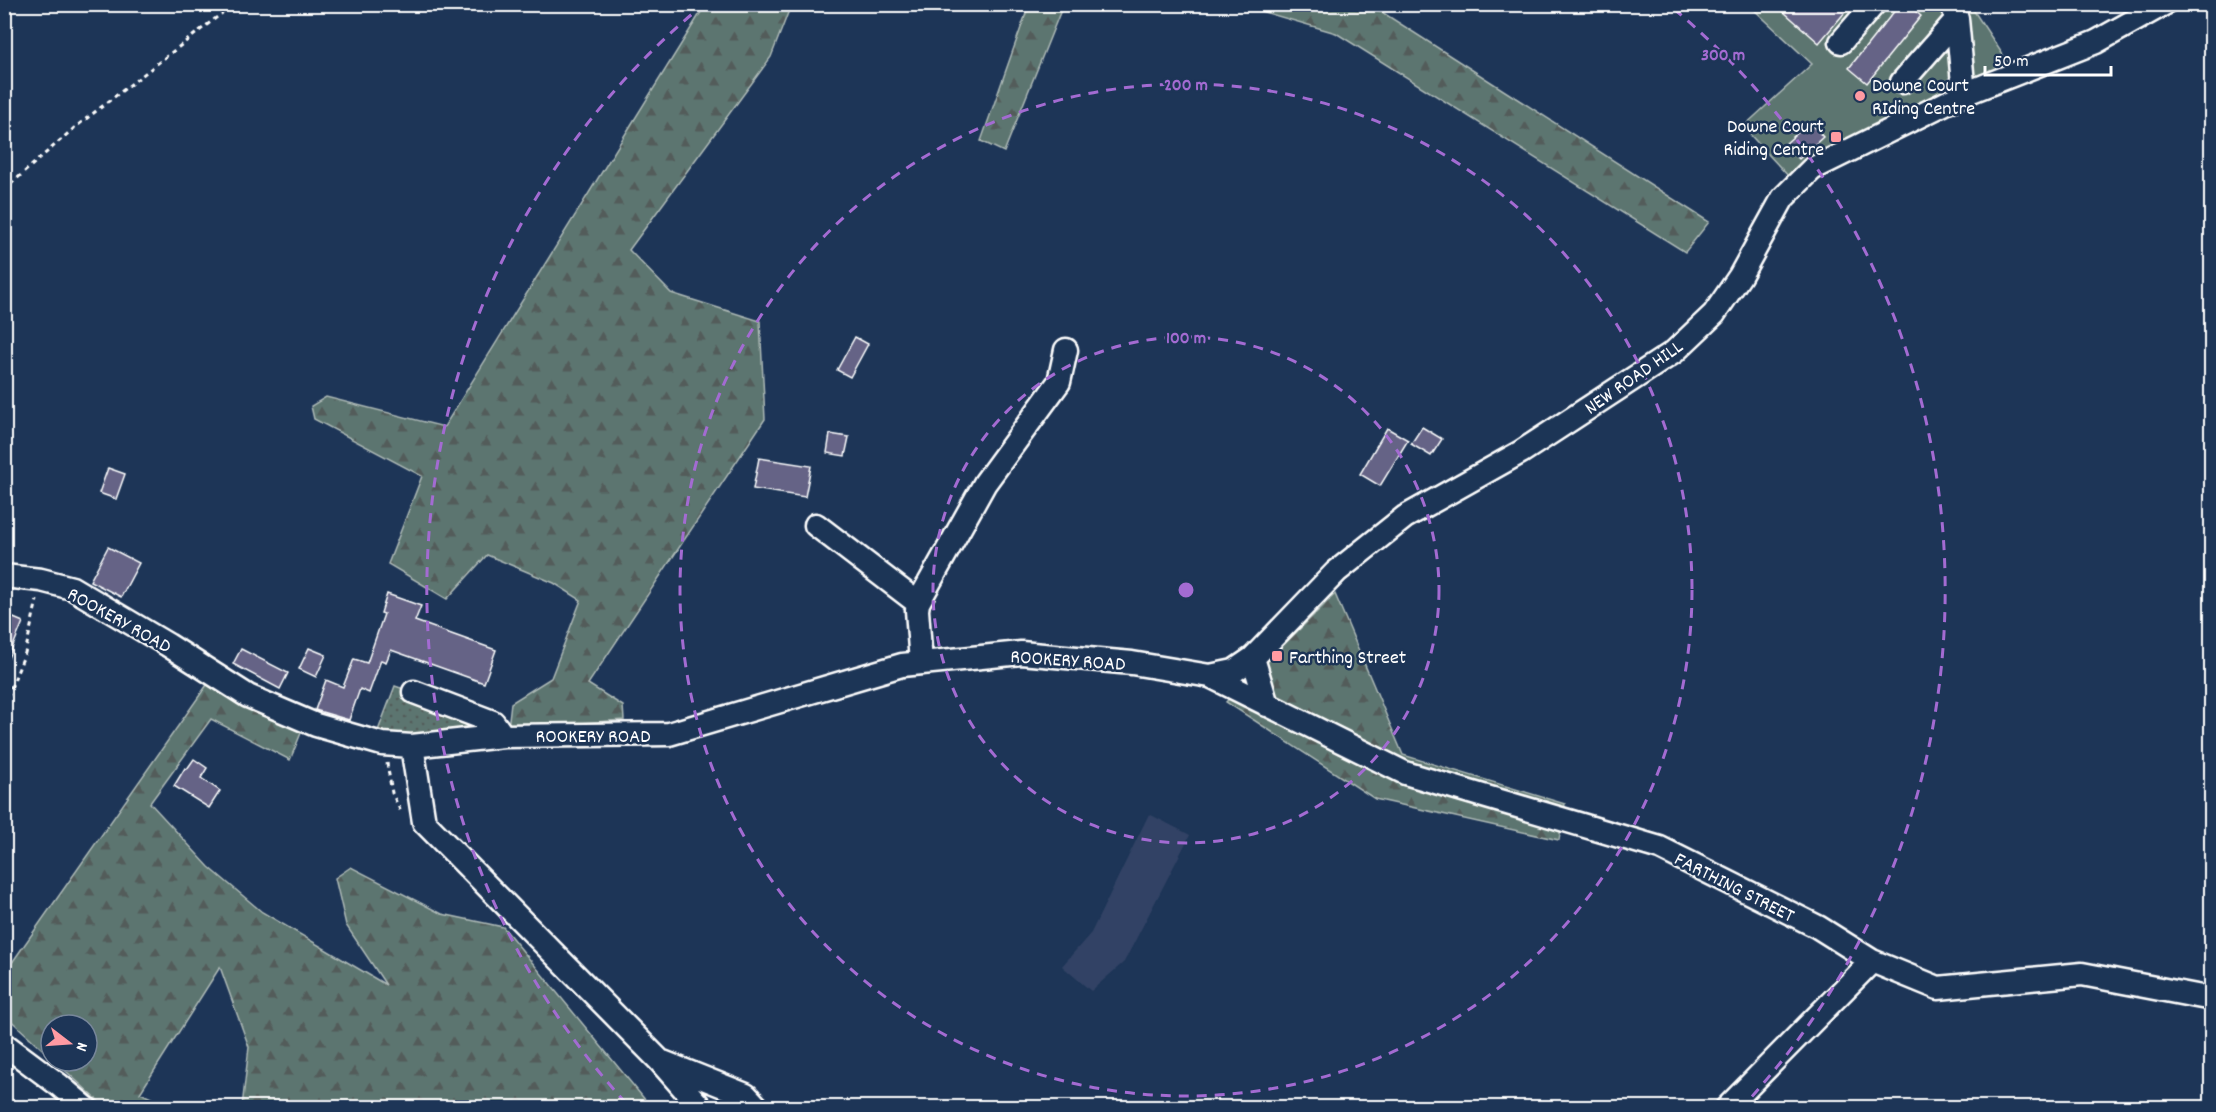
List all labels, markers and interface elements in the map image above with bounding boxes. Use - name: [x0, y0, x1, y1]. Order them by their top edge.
- scale bar: [1985, 39, 2111, 77]
- text: 300 m: [1701, 44, 1745, 69]
- text: 50 m: [1994, 50, 2029, 75]
- place label: Downe Court RIding Centre: [1872, 73, 1975, 124]
- text: 200 m: [1164, 74, 1208, 99]
- marker: Downe Court RIding Centre: [1853, 89, 1867, 103]
- place label: Downe Court Riding Centre: [1723, 114, 1824, 165]
- marker: Downe Court Riding Centre: [1829, 130, 1843, 144]
- text: 100 m: [1166, 327, 1206, 352]
- street label: NEW ROAD HILL: [1580, 334, 1690, 423]
- centre of rings: [1176, 580, 1196, 600]
- street label: ROOKERY ROAD: [61, 581, 176, 662]
- street label: ROOKERY ROAD: [1009, 644, 1126, 680]
- place label: Farthing Street: [1289, 645, 1406, 673]
- marker: Farthing Street: [1270, 649, 1284, 663]
- street label: ROOKERY ROAD: [535, 724, 651, 752]
- street label: FARTHING STREET: [1669, 846, 1798, 931]
- north arrow: [39, 1013, 99, 1073]
- text: N: [69, 1040, 93, 1054]

